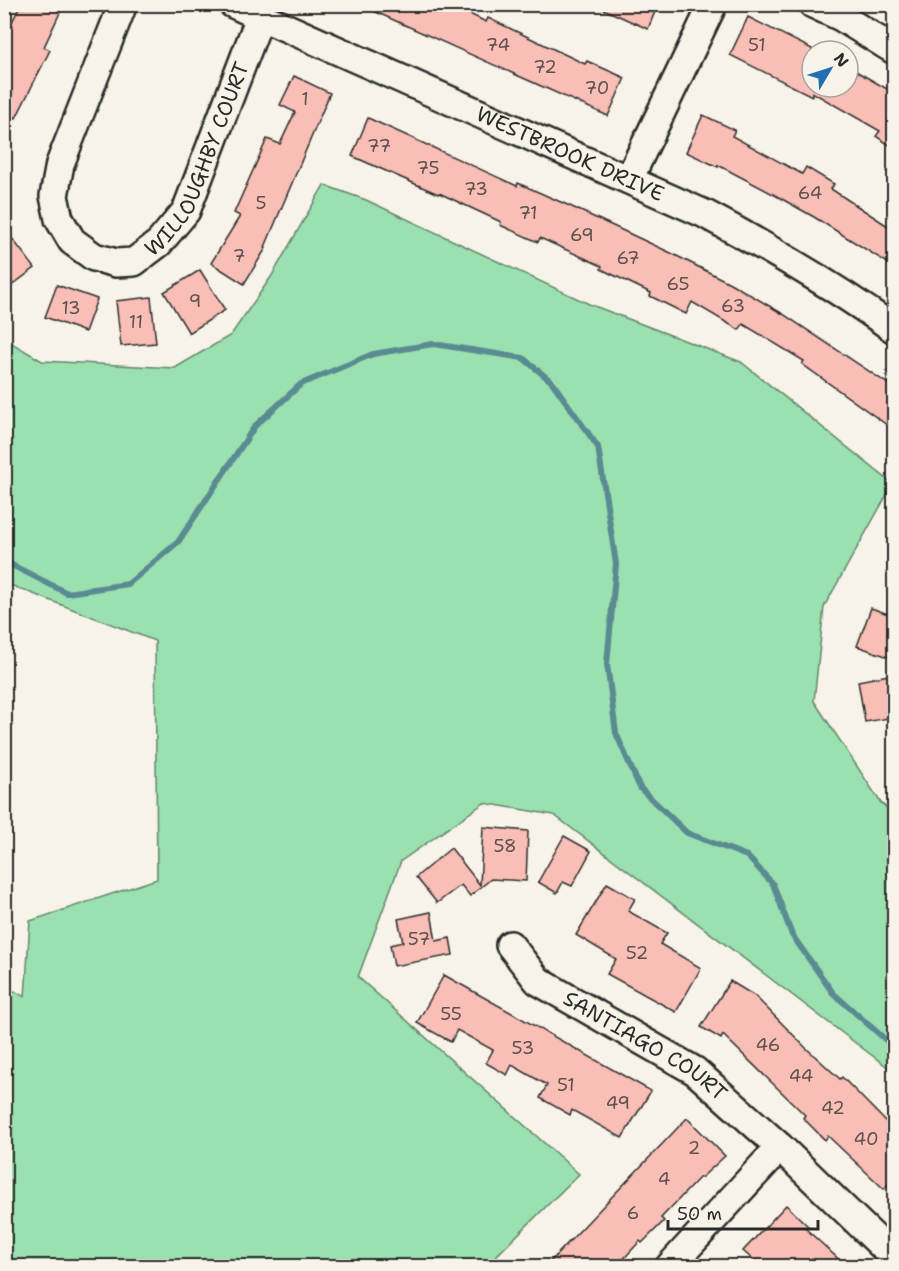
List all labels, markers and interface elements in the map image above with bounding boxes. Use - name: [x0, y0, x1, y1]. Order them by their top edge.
- house number: 74: [486, 33, 510, 57]
- house number: 51: [748, 33, 766, 57]
- north arrow: [800, 39, 860, 99]
- text: N: [829, 48, 853, 71]
- house number: 72: [533, 55, 557, 79]
- street label: WILLOUGHBY COURT: [139, 58, 256, 263]
- house number: 70: [585, 76, 609, 100]
- house number: 1: [301, 87, 309, 111]
- street label: WESTBROOK DRIVE: [472, 100, 669, 208]
- house number: 77: [367, 134, 391, 158]
- house number: 75: [417, 156, 439, 180]
- house number: 73: [464, 177, 488, 201]
- house number: 64: [798, 181, 822, 205]
- house number: 5: [255, 191, 267, 215]
- house number: 71: [518, 201, 538, 225]
- house number: 69: [570, 223, 594, 247]
- house number: 7: [233, 244, 245, 268]
- house number: 67: [616, 246, 640, 270]
- house number: 65: [667, 272, 689, 296]
- house number: 9: [189, 289, 201, 313]
- house number: 63: [721, 294, 745, 318]
- house number: 13: [61, 296, 81, 320]
- house number: 11: [129, 310, 143, 334]
- house number: 58: [493, 834, 517, 858]
- house number: 57: [408, 927, 430, 951]
- house number: 52: [626, 941, 648, 965]
- street label: SANTIAGO COURT: [558, 984, 733, 1107]
- house number: 55: [440, 1002, 462, 1026]
- house number: 46: [756, 1033, 780, 1057]
- house number: 53: [512, 1036, 534, 1060]
- house number: 44: [789, 1064, 813, 1088]
- house number: 51: [557, 1073, 575, 1097]
- house number: 49: [606, 1091, 630, 1115]
- house number: 42: [821, 1096, 845, 1120]
- house number: 40: [853, 1127, 879, 1151]
- house number: 2: [688, 1136, 700, 1160]
- house number: 4: [658, 1167, 670, 1191]
- scale bar: [668, 1193, 818, 1231]
- house number: 6: [627, 1201, 639, 1225]
- text: 50 m: [677, 1202, 722, 1226]

